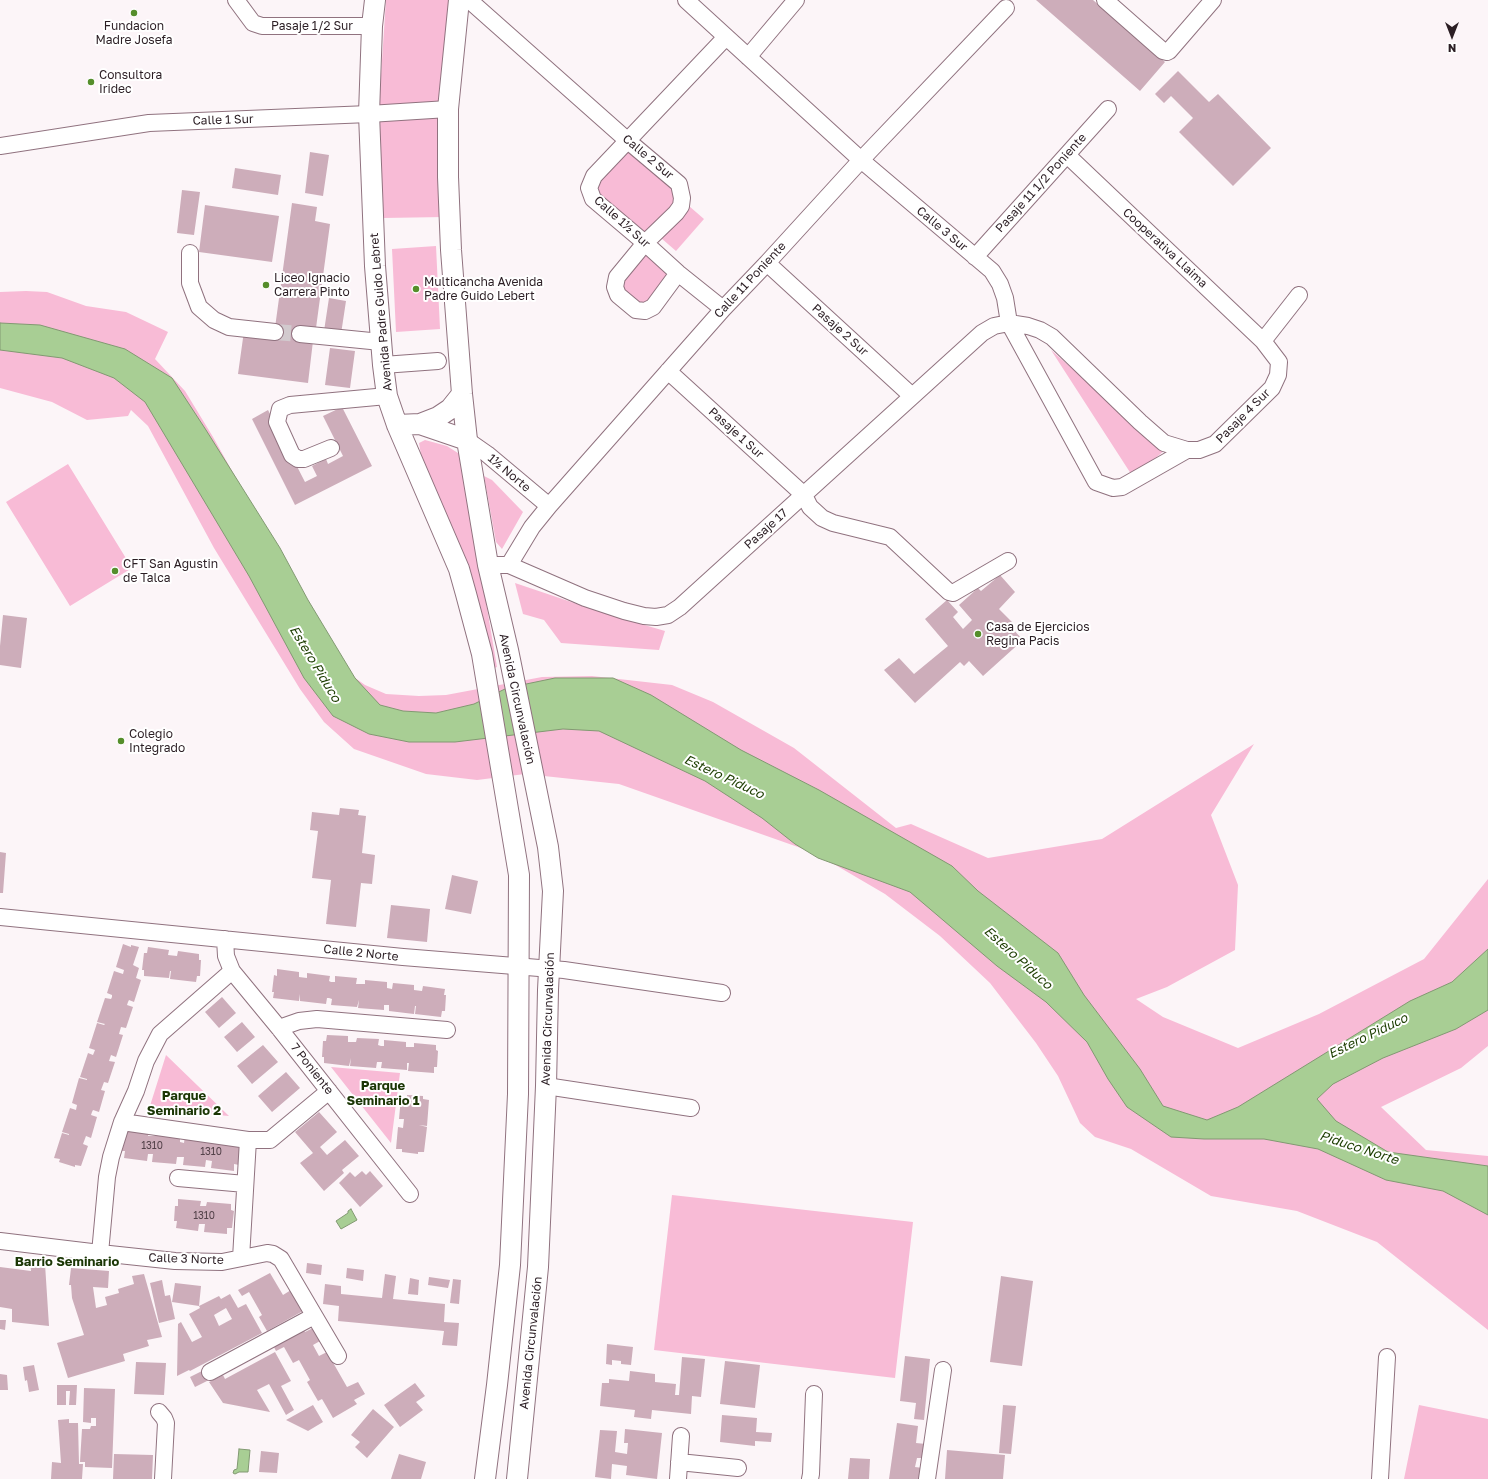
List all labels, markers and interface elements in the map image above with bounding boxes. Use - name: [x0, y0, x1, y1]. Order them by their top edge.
- marker: Fundacion Madre Josefa: [129, 8, 139, 18]
- north arrow: [1432, 16, 1472, 56]
- place label: Fundacion Madre Josefa: [96, 19, 172, 47]
- street label: Pasaje 1/2 Sur: [271, 19, 353, 33]
- text: N: [1448, 42, 1456, 55]
- place label: Consultora Iridec: [99, 68, 162, 96]
- marker: Consultora Iridec: [86, 77, 96, 87]
- street label: Calle 1 Sur: [192, 112, 254, 128]
- street label: Pasaje 11 1/2 Poniente: [993, 130, 1089, 236]
- street label: Calle 2 Sur: [620, 132, 676, 182]
- street label: Calle 1½ Sur: [591, 193, 653, 251]
- street label: Calle 3 Sur: [914, 204, 970, 254]
- street label: Cooperativa Llaima: [1120, 205, 1210, 291]
- street label: Avenida Padre Guido Lebret: [367, 232, 395, 392]
- street label: Calle 11 Poniente: [711, 239, 789, 321]
- place label: Liceo Ignacio Carrera Pinto: [274, 271, 350, 299]
- place label: Multicancha Avenida Padre Guido Lebert: [424, 275, 543, 303]
- marker: Liceo Ignacio Carrera Pinto: [261, 280, 271, 290]
- marker: Multicancha Avenida Padre Guido Lebert: [411, 284, 421, 294]
- street label: Pasaje 2 Sur: [809, 301, 871, 359]
- street label: Pasaje 4 Sur: [1213, 386, 1273, 446]
- street label: Pasaje 1 Sur: [705, 404, 767, 462]
- street label: 1½ Norte: [485, 451, 533, 495]
- street label: Pasaje 17: [741, 506, 791, 552]
- place label: CFT San Agustin de Talca: [123, 557, 218, 585]
- marker: CFT San Agustin de Talca: [110, 566, 120, 576]
- place label: Casa de Ejercicios Regina Pacis: [986, 620, 1090, 648]
- water label: Estero Piduco: [286, 623, 344, 705]
- marker: Casa de Ejercicios Regina Pacis: [973, 629, 983, 639]
- street label: Avenida Circunvalación: [496, 632, 538, 766]
- place label: Colegio Integrado: [129, 727, 185, 755]
- marker: Colegio Integrado: [116, 736, 126, 746]
- water label: Estero Piduco: [682, 752, 766, 802]
- water label: Estero Piduco: [981, 923, 1055, 993]
- street label: Calle 2 Norte: [323, 942, 399, 964]
- street label: Avenida Circunvalación: [538, 952, 558, 1086]
- water label: Estero Piduco: [1326, 1010, 1410, 1062]
- street label: 7 Poniente: [288, 1041, 336, 1097]
- district label: Parque Seminario 1: [346, 1078, 420, 1109]
- district label: Parque Seminario 2: [147, 1088, 221, 1119]
- water label: Piduco Norte: [1318, 1128, 1400, 1168]
- house number: 1310: [141, 1140, 163, 1152]
- house number: 1310: [200, 1146, 222, 1158]
- house number: 1310: [193, 1210, 215, 1222]
- street label: Calle 3 Norte: [148, 1250, 224, 1268]
- district label: Barrio Seminario: [15, 1254, 119, 1270]
- street label: Avenida Circunvalación: [517, 1276, 545, 1410]

